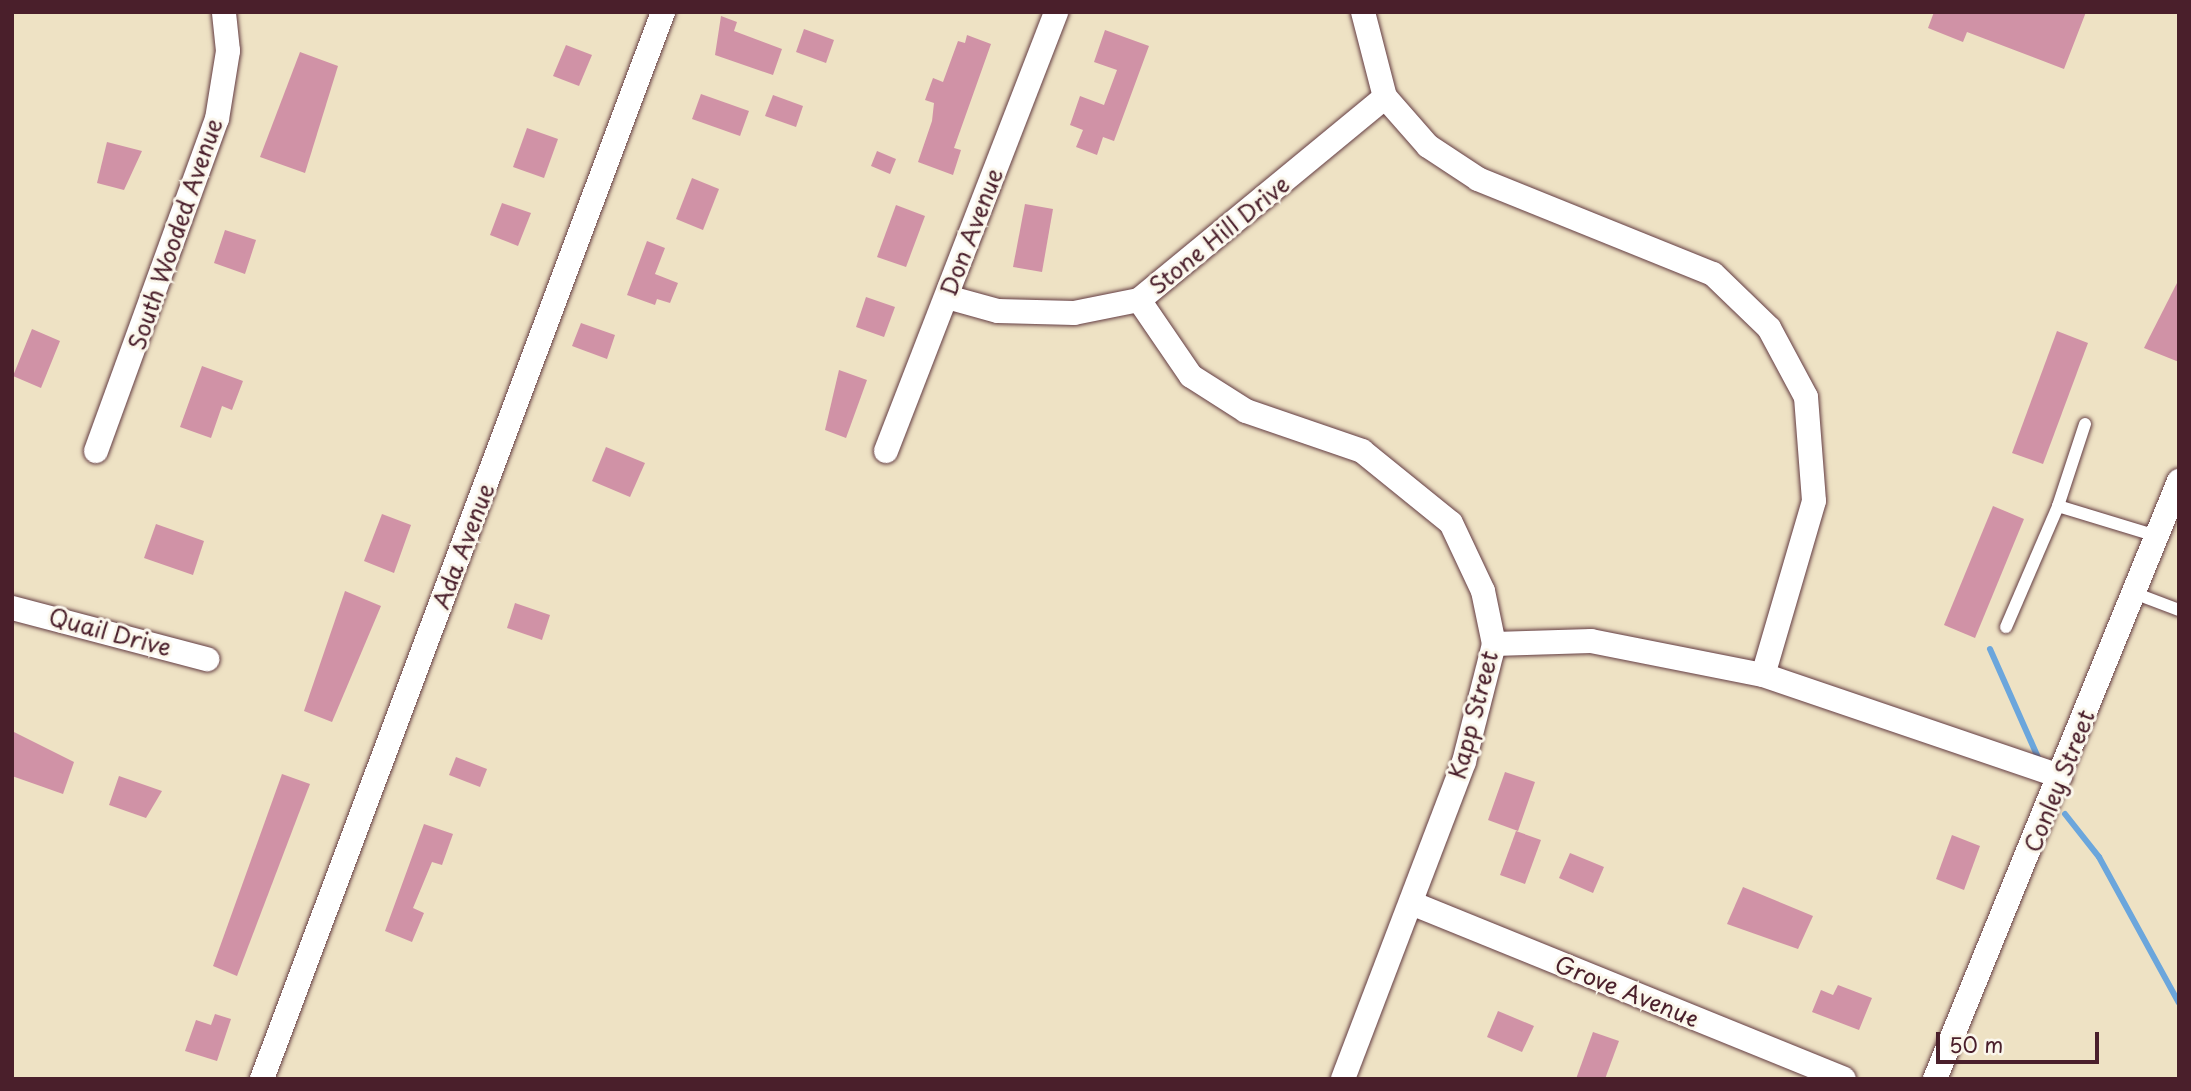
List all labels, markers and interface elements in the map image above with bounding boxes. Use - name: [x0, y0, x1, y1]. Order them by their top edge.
- street label: South Wooded Avenue: [122, 114, 228, 354]
- street label: Don Avenue: [935, 166, 1007, 298]
- street label: Stone Hill Drive: [1143, 170, 1295, 300]
- street label: Ada Avenue: [427, 480, 499, 612]
- street label: Quail Drive: [45, 602, 175, 662]
- street label: Kapp Street: [1443, 648, 1503, 782]
- street label: Conley Street: [2018, 705, 2100, 857]
- street label: Grove Avenue: [1551, 950, 1703, 1032]
- scale bar: [1939, 1018, 2102, 1062]
- text: 50 m: [1949, 1028, 2003, 1060]

